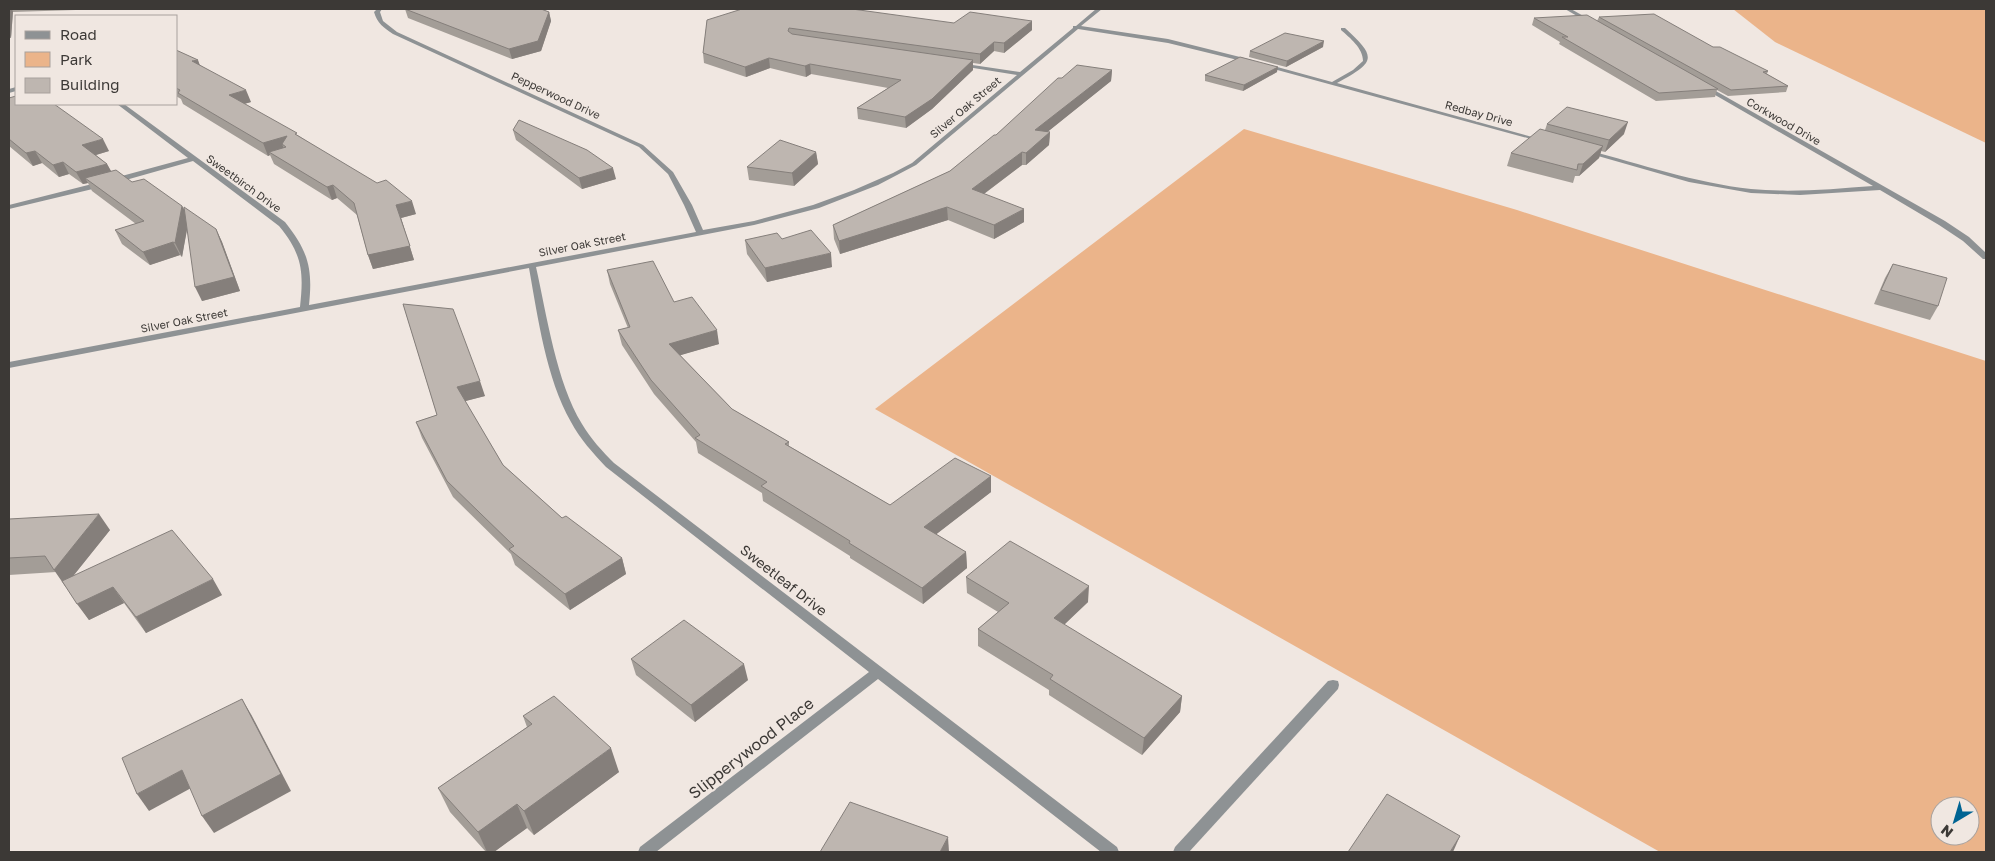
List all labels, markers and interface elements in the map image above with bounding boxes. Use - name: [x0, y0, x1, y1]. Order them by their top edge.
- legend: [15, 15, 178, 105]
- text: Road: [60, 25, 97, 43]
- text: Park: [60, 50, 93, 68]
- street label: Pepperwood Drive: [509, 69, 603, 121]
- street label: Silver Oak Street: [927, 74, 1003, 140]
- text: Building: [60, 75, 120, 93]
- street label: Corkwood Drive: [1745, 95, 1823, 147]
- street label: Redbay Drive: [1444, 98, 1514, 128]
- street label: Sweetbirch Drive: [204, 151, 284, 215]
- street label: Silver Oak Street: [537, 229, 627, 259]
- street label: Silver Oak Street: [139, 305, 229, 335]
- street label: Sweetleaf Drive: [737, 541, 831, 619]
- street label: Slipperywood Place: [685, 693, 817, 803]
- north arrow: [1930, 796, 1980, 846]
- text: N: [1937, 822, 1956, 842]

